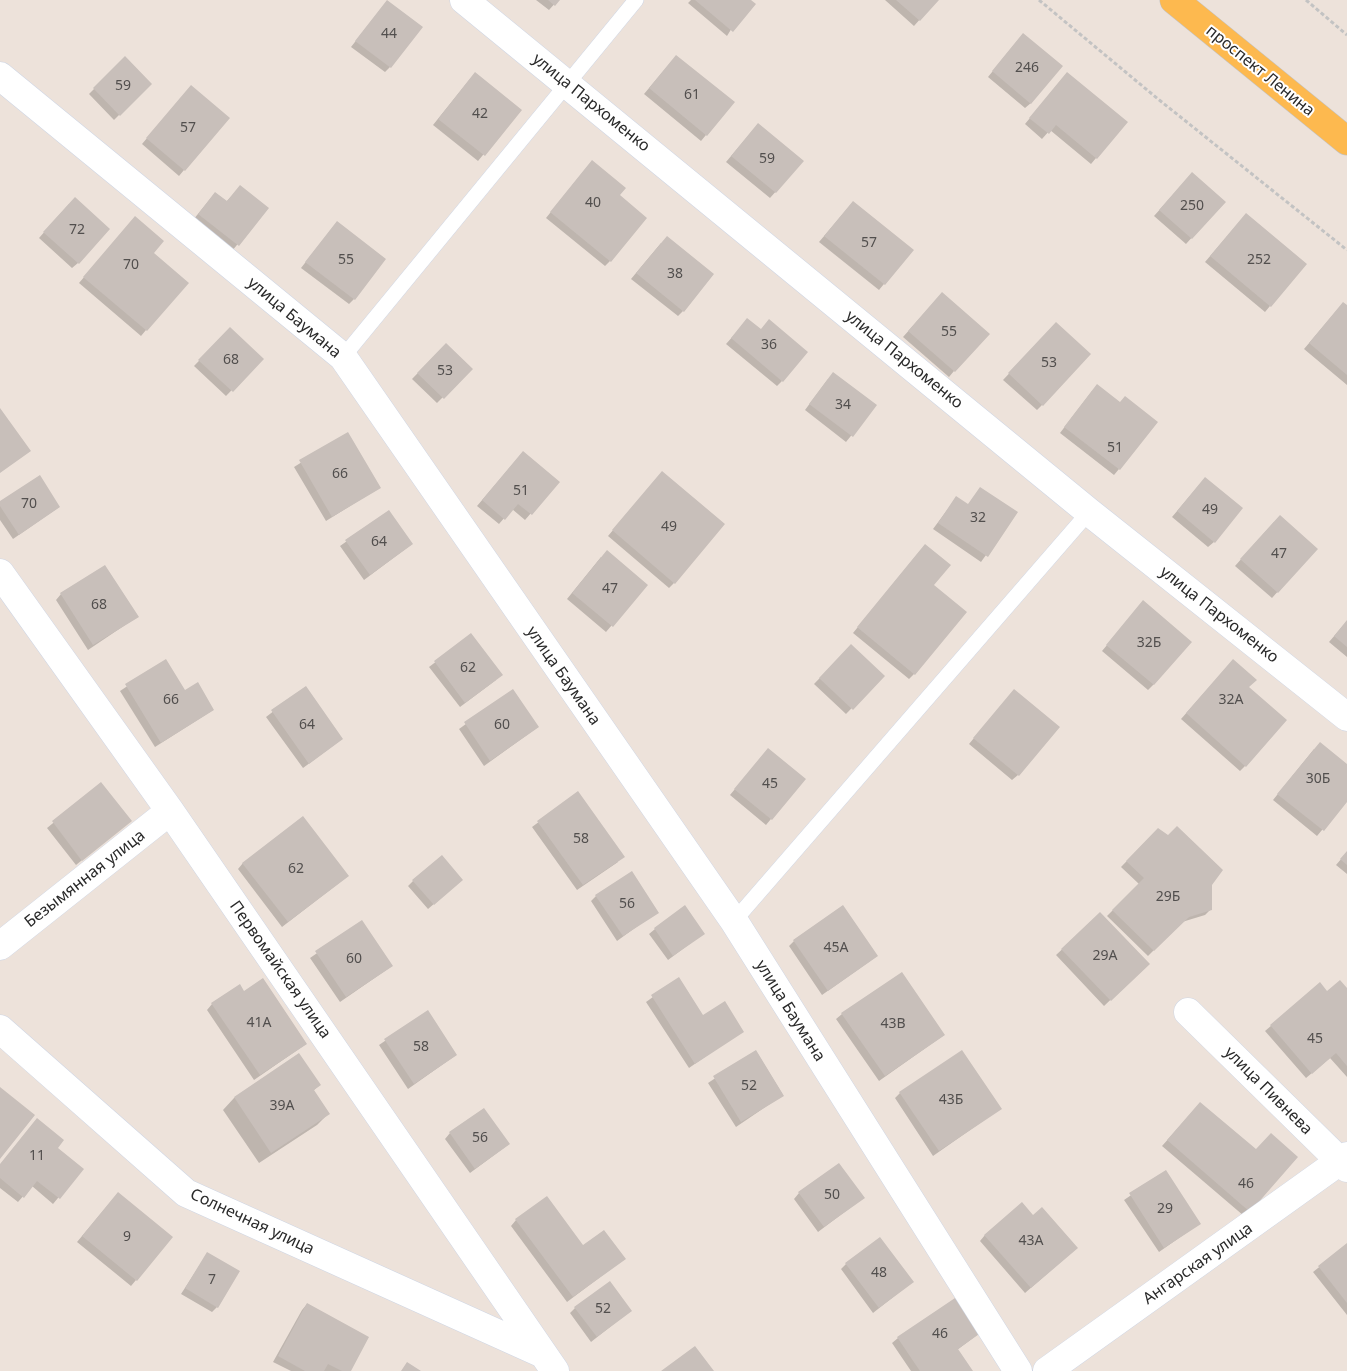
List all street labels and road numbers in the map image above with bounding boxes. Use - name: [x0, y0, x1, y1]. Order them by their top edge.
- street label: проспект Ленина: [1202, 21, 1318, 121]
- street label: улица Пархоменко: [528, 50, 654, 156]
- street label: улица Баумана: [243, 273, 345, 363]
- street label: улица Пархоменко: [841, 307, 967, 413]
- street label: улица Пархоменко: [1156, 563, 1282, 667]
- street label: улица Баумана: [522, 623, 604, 729]
- street label: Безымянная улица: [21, 826, 149, 932]
- street label: Первомайская улица: [225, 897, 335, 1043]
- street label: улица Баумана: [751, 957, 829, 1065]
- street label: улица Пивнева: [1220, 1043, 1316, 1139]
- street label: Солнечная улица: [187, 1185, 317, 1259]
- street label: Ангарская улица: [1140, 1219, 1256, 1309]

